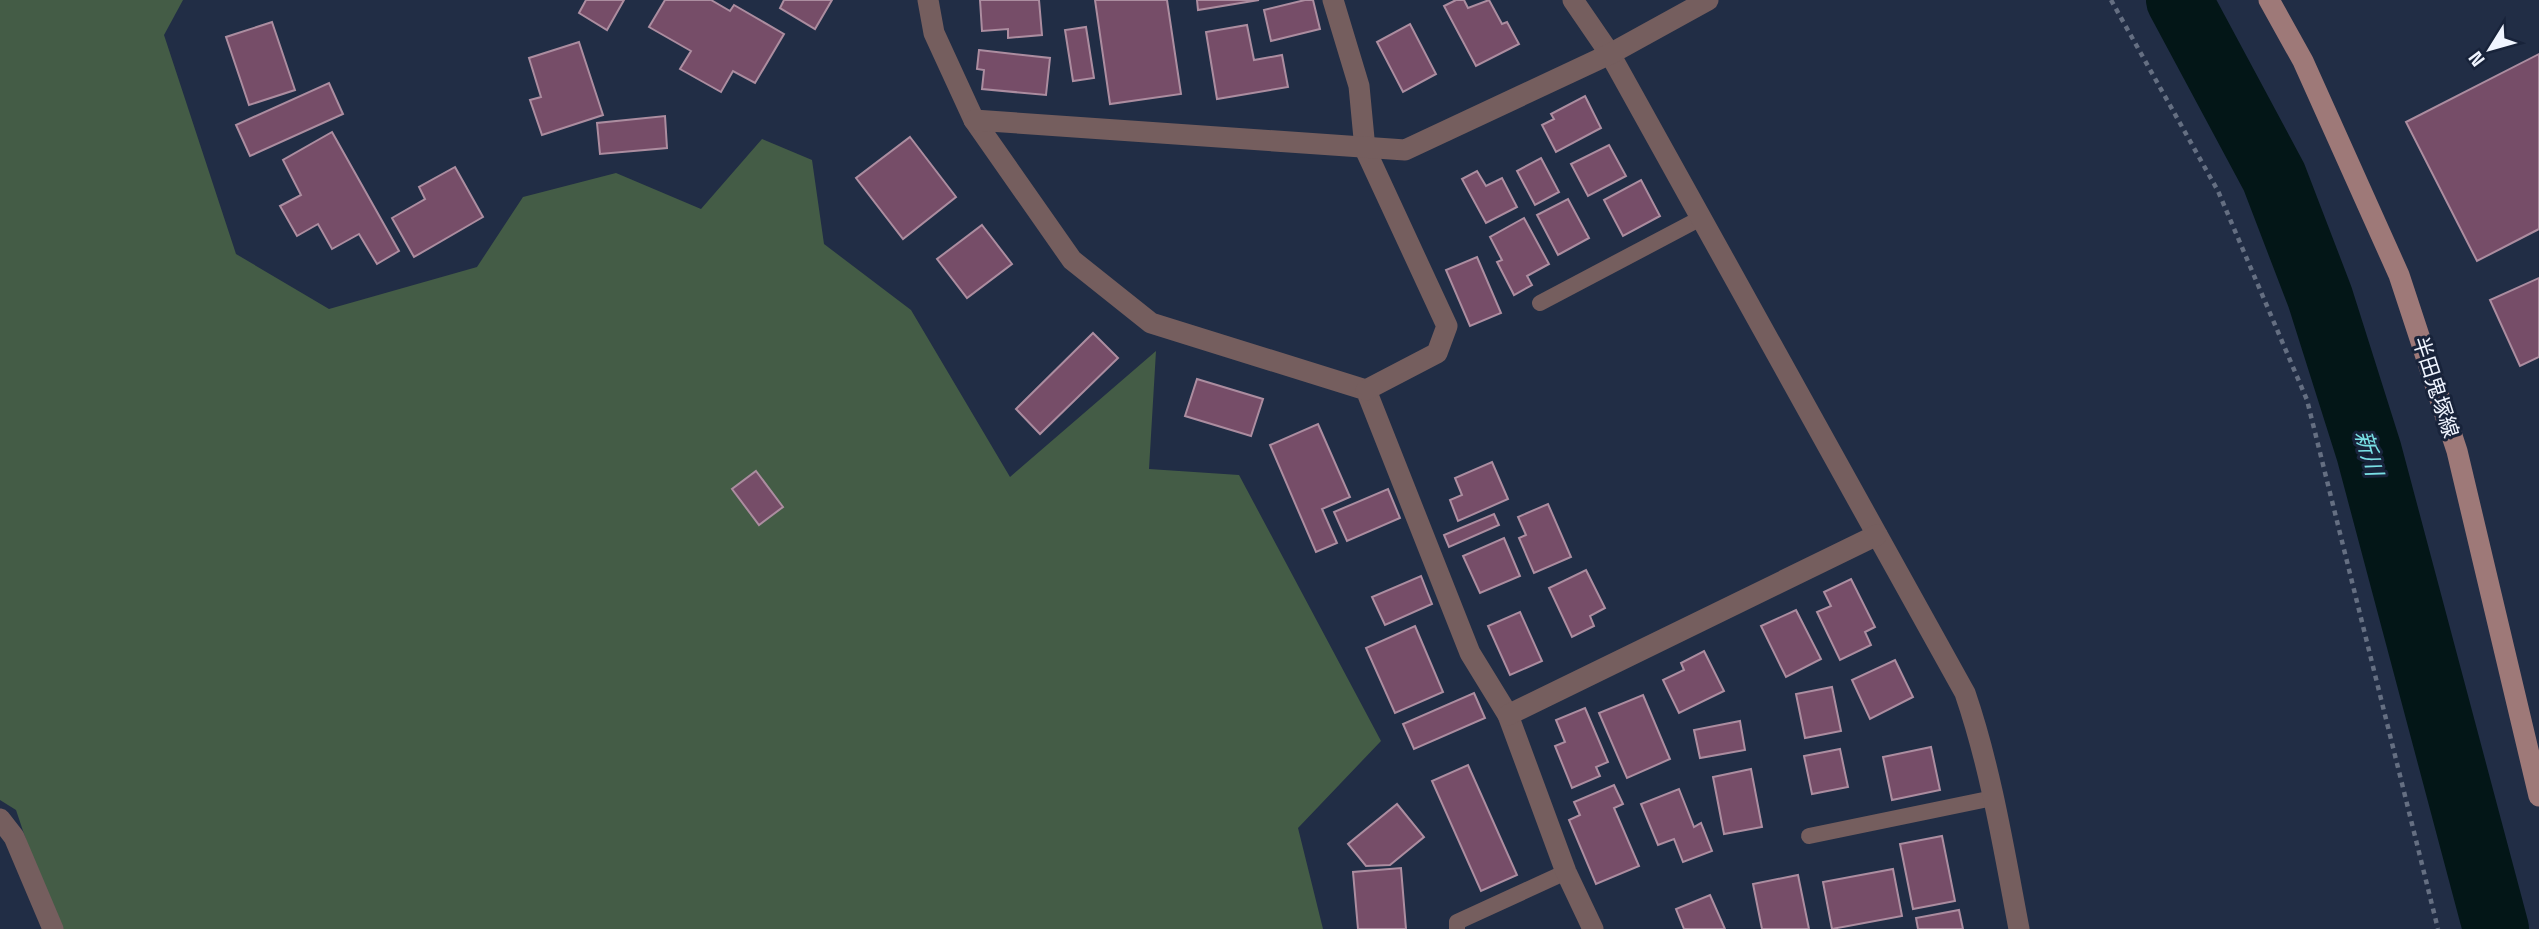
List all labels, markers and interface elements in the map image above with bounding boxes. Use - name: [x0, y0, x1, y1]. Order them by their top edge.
- north arrow: [2455, 14, 2525, 84]
- text: N: [2463, 46, 2491, 72]
- street label: 半田鬼塚線: [2407, 333, 2465, 441]
- water label: 新川: [2348, 427, 2391, 482]

